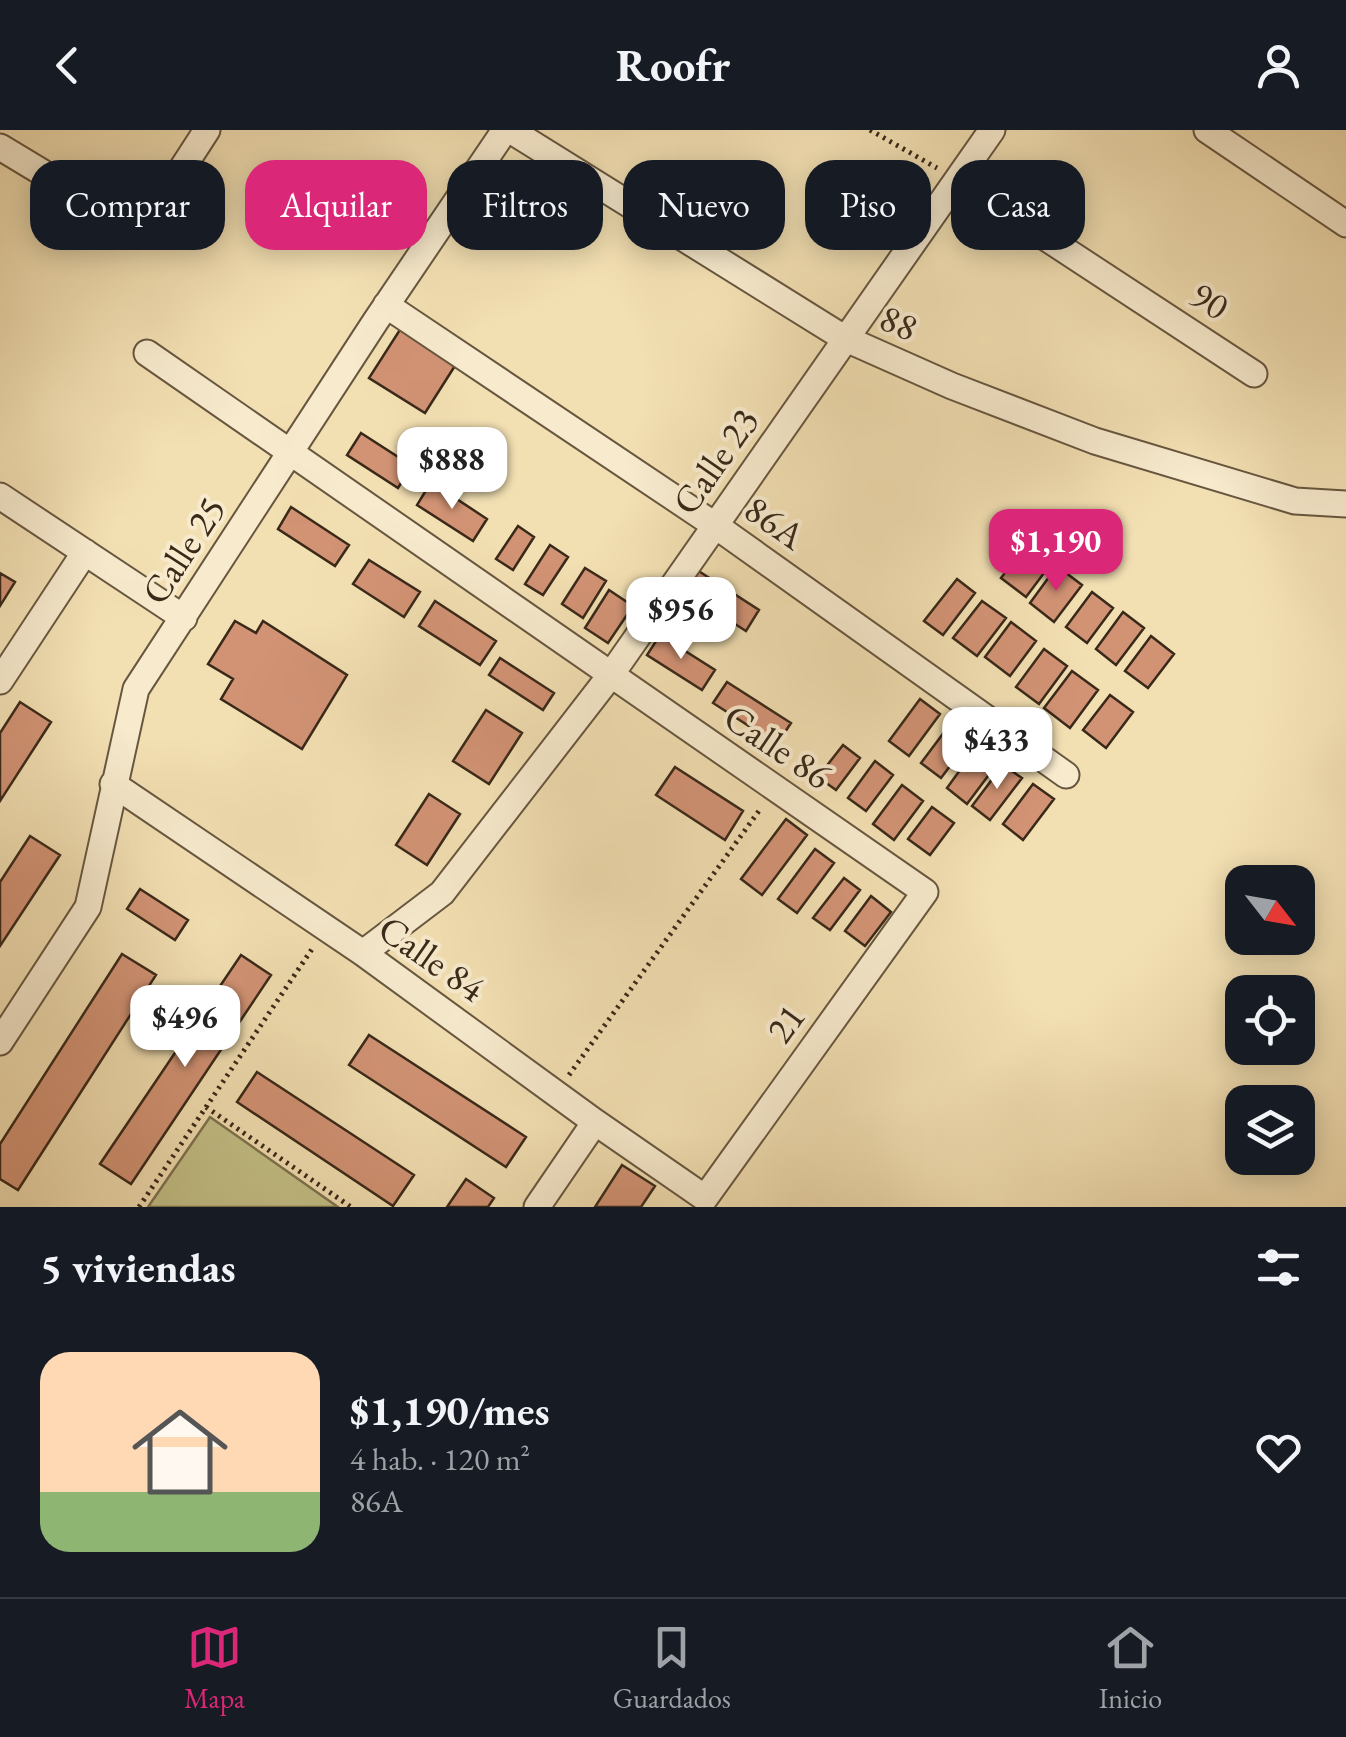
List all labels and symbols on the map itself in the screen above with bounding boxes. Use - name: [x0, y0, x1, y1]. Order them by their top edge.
- street label: 90: [1181, 270, 1239, 330]
- street label: 88: [872, 292, 926, 352]
- street label: Calle 23: [661, 398, 769, 524]
- pin: $888: [393, 427, 511, 512]
- street label: 86A: [735, 484, 815, 560]
- street label: Calle 25: [130, 487, 236, 613]
- pin: $1,190: [975, 509, 1137, 594]
- pin: $956: [622, 577, 740, 662]
- street label: Calle 86: [715, 692, 841, 800]
- pin: $433: [938, 707, 1056, 792]
- north arrow: [1225, 865, 1315, 955]
- street label: Calle 84: [369, 904, 496, 1013]
- pin: $496: [126, 985, 244, 1070]
- street label: 21: [754, 994, 816, 1052]

